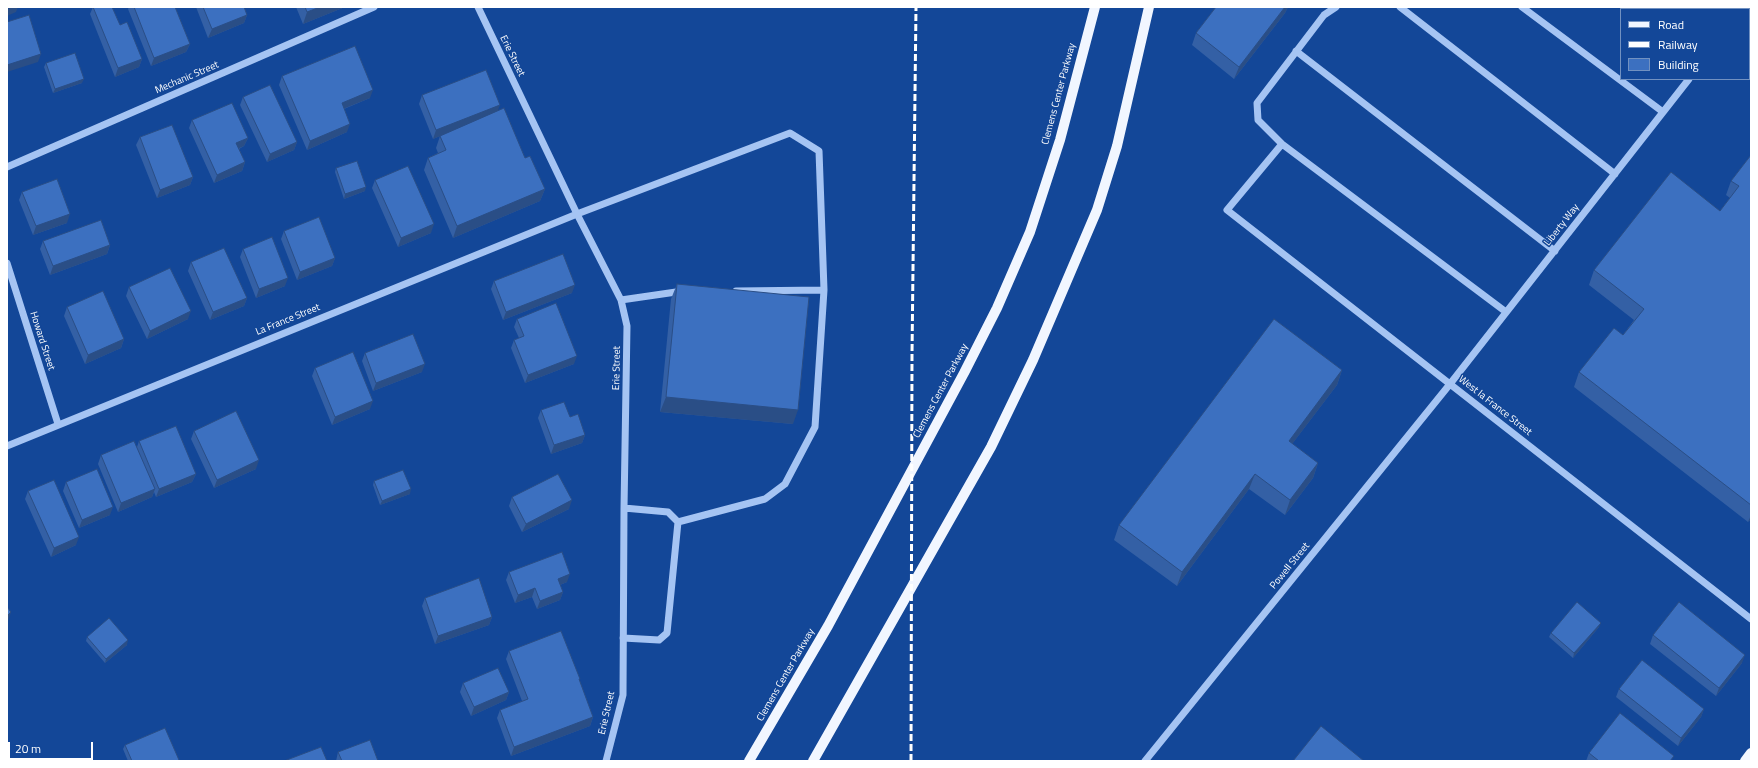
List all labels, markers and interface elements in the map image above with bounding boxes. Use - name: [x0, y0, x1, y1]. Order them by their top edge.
- legend: [1620, 8, 1750, 80]
- text: Road: [1658, 15, 1684, 34]
- street label: Erie Street: [497, 34, 527, 78]
- text: Railway: [1658, 35, 1698, 54]
- street label: Clemens Center Parkway: [1040, 42, 1078, 146]
- text: Building: [1658, 55, 1699, 74]
- street label: Mechanic Street: [153, 59, 221, 97]
- street label: Liberty Way: [1542, 202, 1582, 248]
- street label: La France Street: [254, 302, 322, 338]
- street label: Howard Street: [27, 310, 57, 372]
- street label: Clemens Center Parkway: [911, 342, 971, 440]
- street label: Erie Street: [611, 346, 623, 390]
- street label: West la France Street: [1456, 374, 1534, 438]
- street label: Powell Street: [1268, 540, 1312, 592]
- street label: Clemens Center Parkway: [755, 627, 817, 723]
- street label: Erie Street: [596, 690, 618, 736]
- scale bar: [10, 734, 95, 760]
- text: 20 m: [15, 739, 41, 758]

